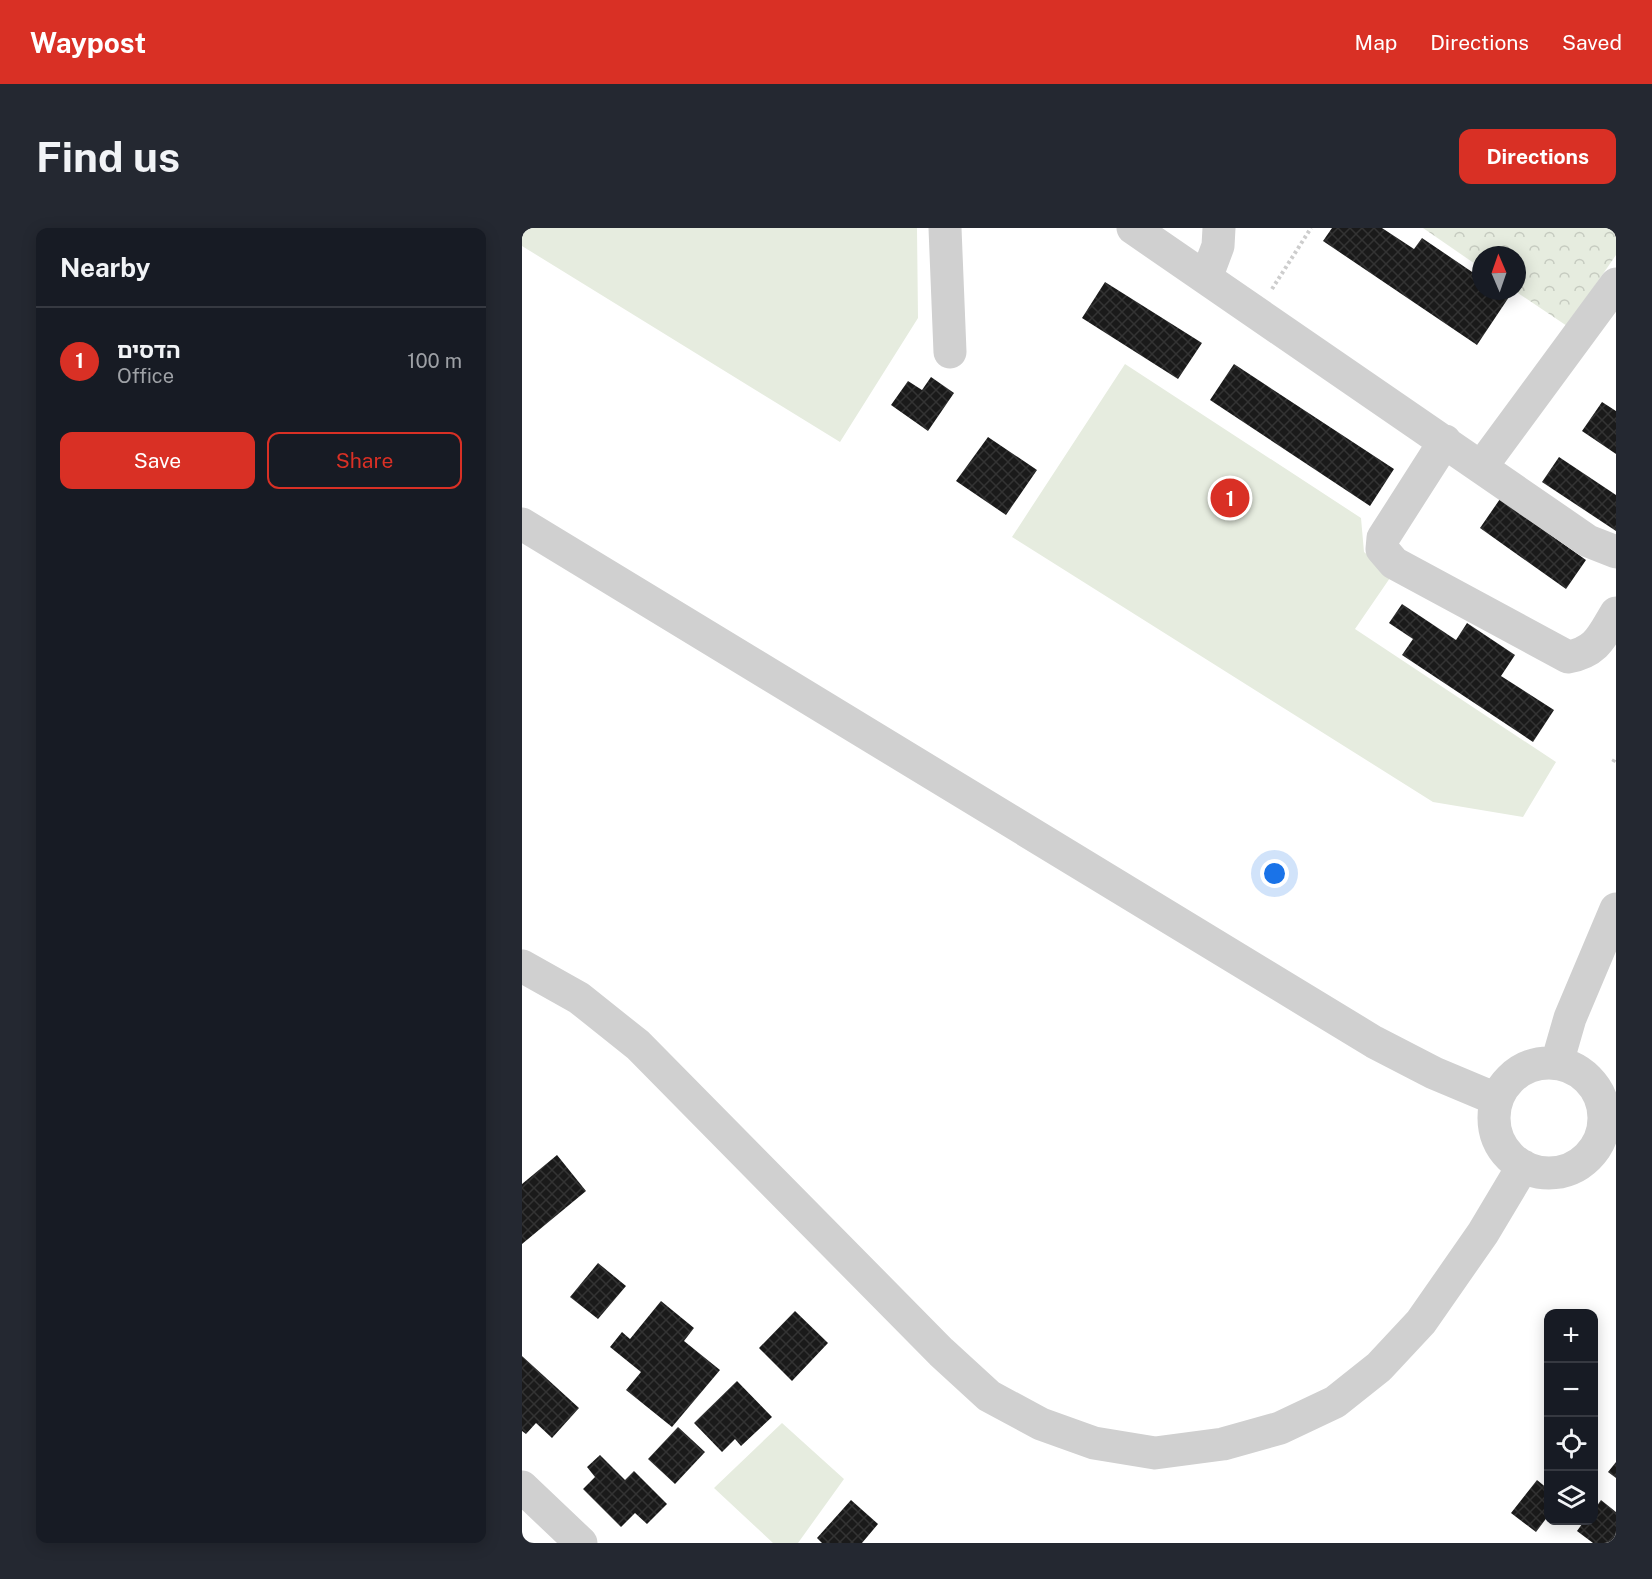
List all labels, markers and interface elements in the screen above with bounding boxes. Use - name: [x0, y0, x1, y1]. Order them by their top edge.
- text: Waypost: [30, 26, 146, 59]
- text: Map: [1355, 30, 1397, 55]
- text: Directions: [1430, 30, 1529, 55]
- text: Saved: [1562, 30, 1622, 55]
- button: Directions: [1459, 129, 1616, 184]
- text: Find us: [36, 132, 180, 181]
- north arrow: [1472, 246, 1526, 300]
- text: Nearby: [60, 252, 150, 283]
- text: הדסים: [117, 337, 181, 363]
- text: 1: [75, 349, 84, 373]
- text: 100 m: [407, 349, 462, 373]
- text: Office: [117, 364, 174, 388]
- button: Save: [60, 432, 255, 489]
- button: Share: [267, 432, 462, 489]
- pin: 1: [1210, 476, 1250, 520]
- your location: [1260, 859, 1289, 888]
- map controls: [1544, 1309, 1598, 1525]
- button: +: [1544, 1309, 1598, 1363]
- button: −: [1544, 1363, 1598, 1417]
- button: locate: [1544, 1417, 1598, 1471]
- button: layers: [1544, 1471, 1598, 1525]

